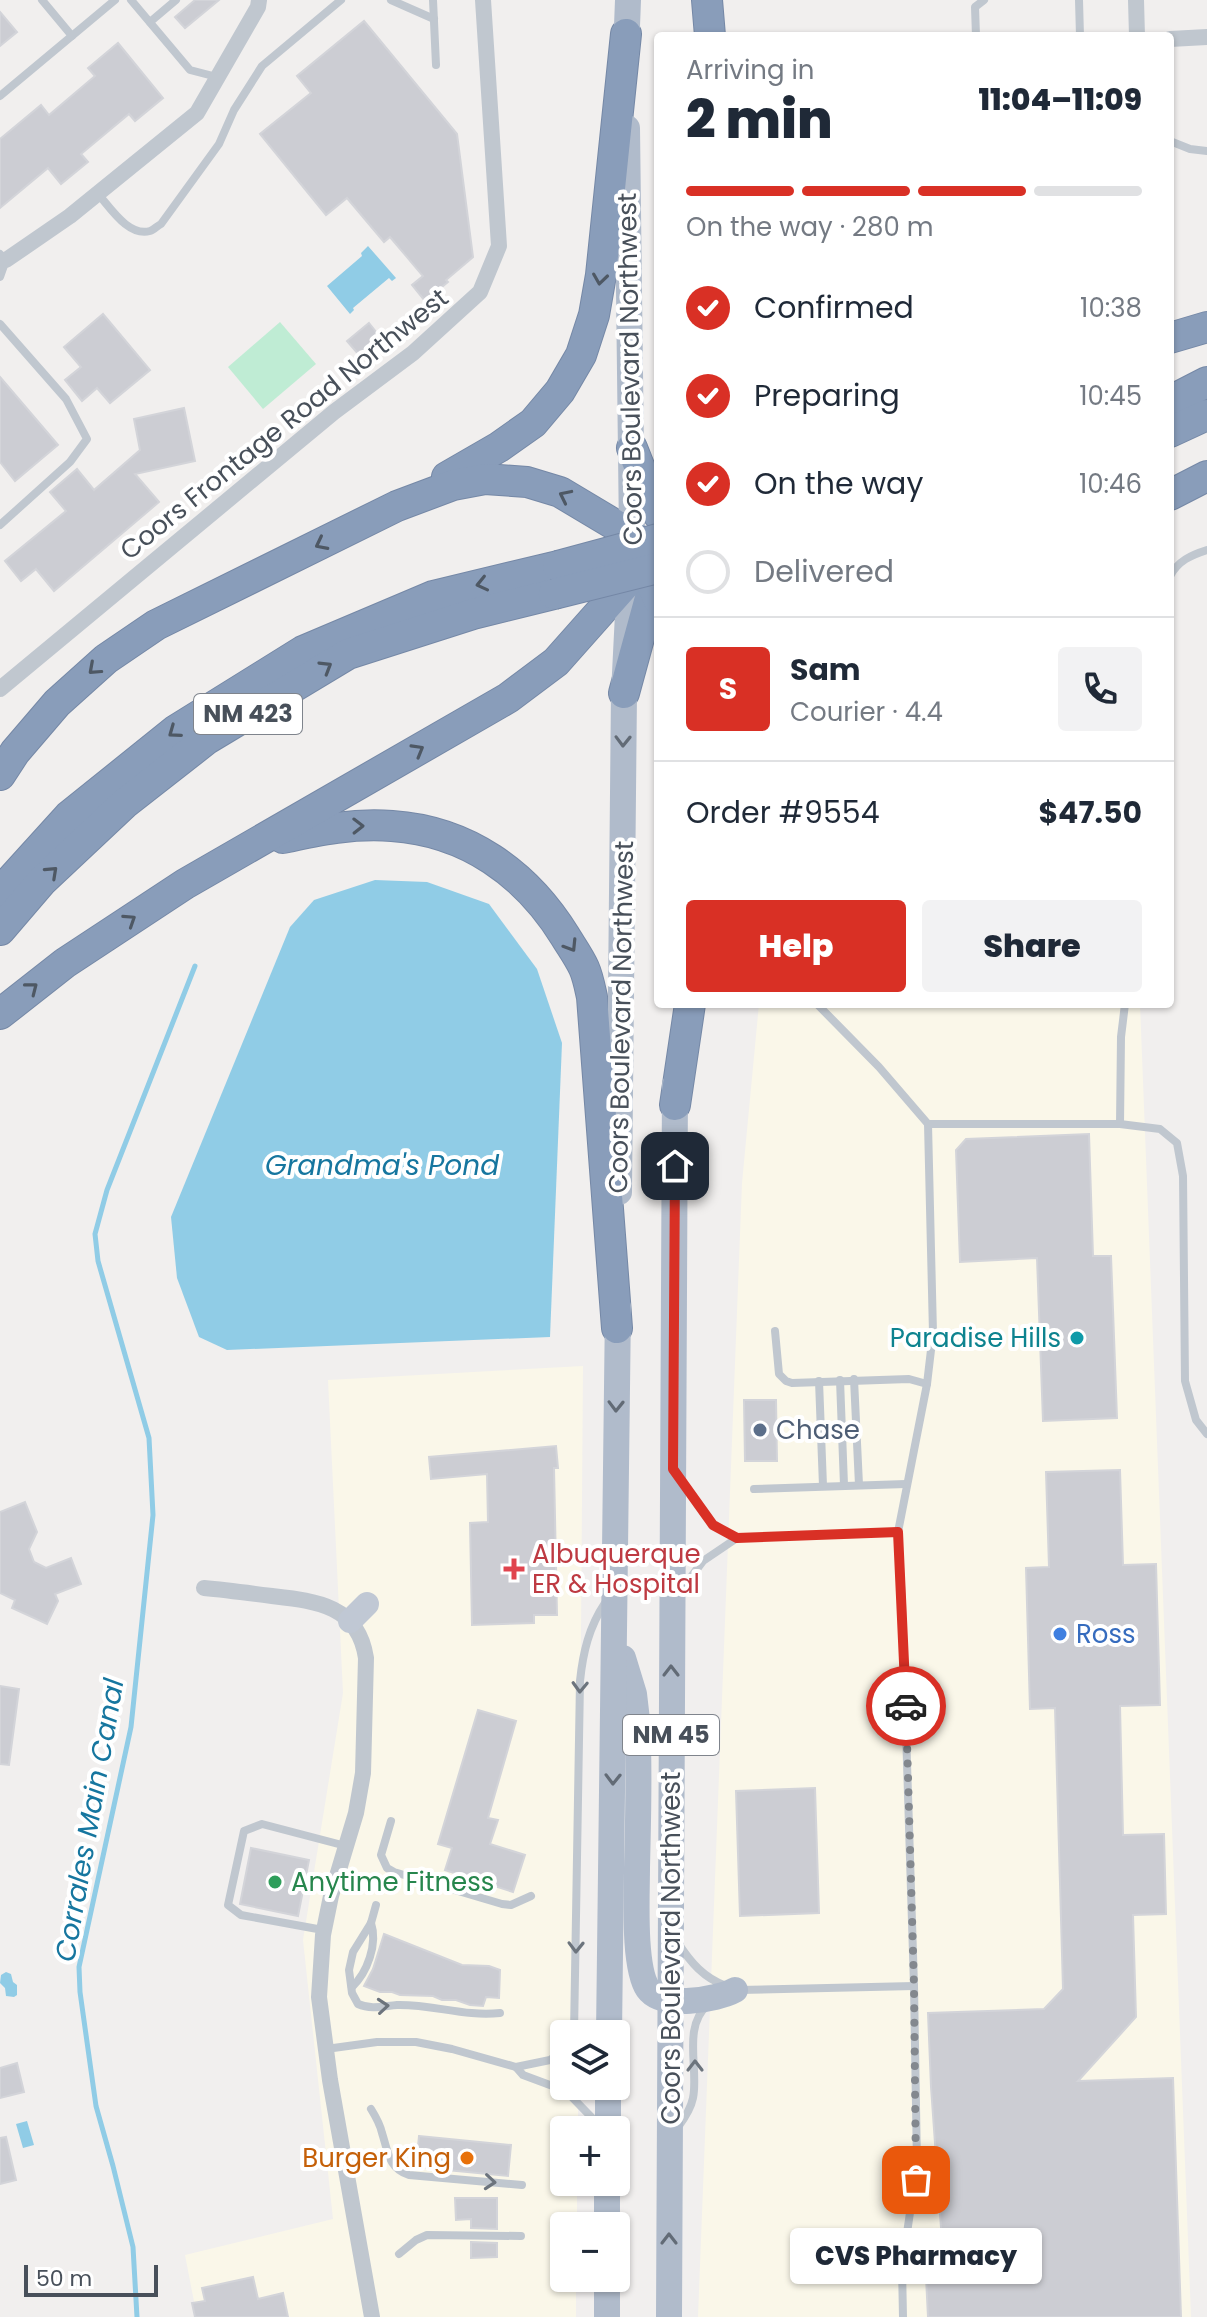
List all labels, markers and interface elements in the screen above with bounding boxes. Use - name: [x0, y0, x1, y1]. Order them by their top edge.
- text: Arriving in: [686, 52, 815, 88]
- text: 11:04–11:09: [978, 78, 1142, 121]
- text: 2 min: [686, 83, 833, 156]
- street label: Coors Boulevard Northwest: [609, 192, 651, 546]
- text: On the way · 280 m: [686, 209, 934, 245]
- one-way arrow: [592, 272, 609, 286]
- street label: Coors Frontage Road Northwest: [112, 280, 456, 568]
- icon: check: [686, 286, 730, 330]
- text: Confirmed: [754, 286, 914, 329]
- text: 10:38: [1080, 290, 1142, 326]
- icon: check: [686, 374, 730, 418]
- text: Preparing: [754, 374, 900, 417]
- text: 10:45: [1079, 378, 1142, 414]
- icon: check: [686, 462, 730, 506]
- text: On the way: [754, 462, 923, 505]
- text: 10:46: [1079, 466, 1142, 502]
- one-way arrow: [558, 490, 573, 506]
- one-way arrow: [314, 534, 329, 549]
- text: Delivered: [754, 550, 894, 593]
- one-way arrow: [476, 575, 490, 592]
- button: phone: [1058, 647, 1142, 731]
- text: Sam: [790, 648, 861, 691]
- one-way arrow: [89, 660, 104, 674]
- one-way arrow: [317, 661, 332, 677]
- text: S: [719, 667, 737, 710]
- road number: NM 423: [194, 694, 302, 734]
- text: Courier · 4.4: [790, 694, 943, 730]
- one-way arrow: [169, 722, 183, 737]
- one-way arrow: [614, 735, 632, 748]
- one-way arrow: [409, 744, 424, 760]
- text: Order #9554: [686, 791, 880, 834]
- text: $47.50: [1038, 791, 1142, 834]
- one-way arrow: [352, 817, 365, 835]
- street label: Coors Boulevard Northwest: [600, 840, 642, 1194]
- one-way arrow: [43, 867, 57, 881]
- button: Help: [686, 900, 906, 992]
- button: Share: [922, 900, 1142, 992]
- one-way arrow: [121, 915, 136, 930]
- one-way arrow: [561, 937, 576, 952]
- one-way arrow: [23, 984, 38, 998]
- pin: [641, 1132, 709, 1200]
- icon: home: [653, 1144, 697, 1188]
- water label: Grandma's Pond: [265, 1146, 500, 1185]
- place label: Paradise Hills: [890, 1320, 1061, 1356]
- marker: Paradise Hills: [1068, 1329, 1086, 1347]
- one-way arrow: [608, 1400, 625, 1413]
- place label: Chase: [776, 1412, 860, 1448]
- marker: Chase: [751, 1421, 769, 1439]
- place label: Albuquerque ER & Hospital: [532, 1536, 701, 1602]
- marker: Albuquerque ER & Hospital: [503, 1558, 525, 1580]
- place label: Ross: [1076, 1616, 1136, 1652]
- marker: Ross: [1051, 1625, 1069, 1643]
- one-way arrow: [662, 1664, 680, 1677]
- courier: [866, 1666, 946, 1746]
- water label: Corrales Main Canal: [45, 1675, 134, 1965]
- one-way arrow: [572, 1681, 589, 1694]
- icon: car: [884, 1684, 928, 1728]
- road number: NM 45: [623, 1715, 719, 1755]
- street label: Coors Boulevard Northwest: [653, 1772, 689, 2124]
- one-way arrow: [604, 1773, 622, 1786]
- place label: Anytime Fitness: [291, 1864, 494, 1900]
- marker: Anytime Fitness: [266, 1873, 284, 1891]
- one-way arrow: [567, 1941, 585, 1954]
- one-way arrow: [377, 1998, 390, 2015]
- map controls: [550, 2020, 630, 2292]
- button: layers: [550, 2020, 630, 2100]
- one-way arrow: [686, 2059, 704, 2072]
- button: +: [550, 2116, 630, 2196]
- place label: Burger King: [302, 2140, 451, 2176]
- pin: [882, 2146, 950, 2214]
- marker: Burger King: [458, 2149, 476, 2167]
- icon: bag: [894, 2158, 938, 2202]
- one-way arrow: [484, 2173, 497, 2190]
- button: −: [550, 2212, 630, 2292]
- callout: CVS Pharmacy: [790, 2228, 1042, 2284]
- one-way arrow: [661, 2232, 678, 2245]
- text: CVS Pharmacy: [815, 2238, 1017, 2274]
- scale bar: [24, 2261, 158, 2297]
- text: 50 m: [36, 2263, 92, 2294]

